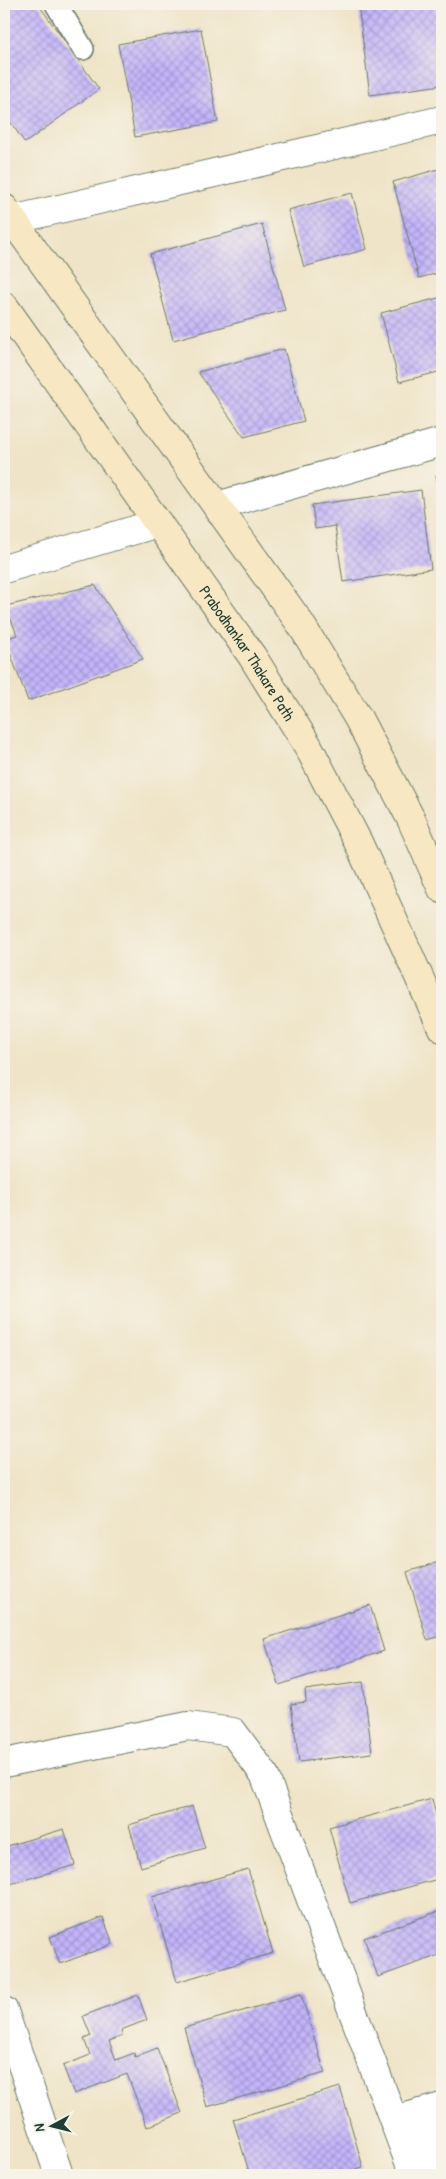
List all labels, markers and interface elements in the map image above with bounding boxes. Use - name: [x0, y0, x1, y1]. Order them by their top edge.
- street label: Prabodhankar Thakare Path: [194, 581, 301, 725]
- north arrow: [28, 2102, 78, 2152]
- text: N: [29, 2122, 48, 2133]

